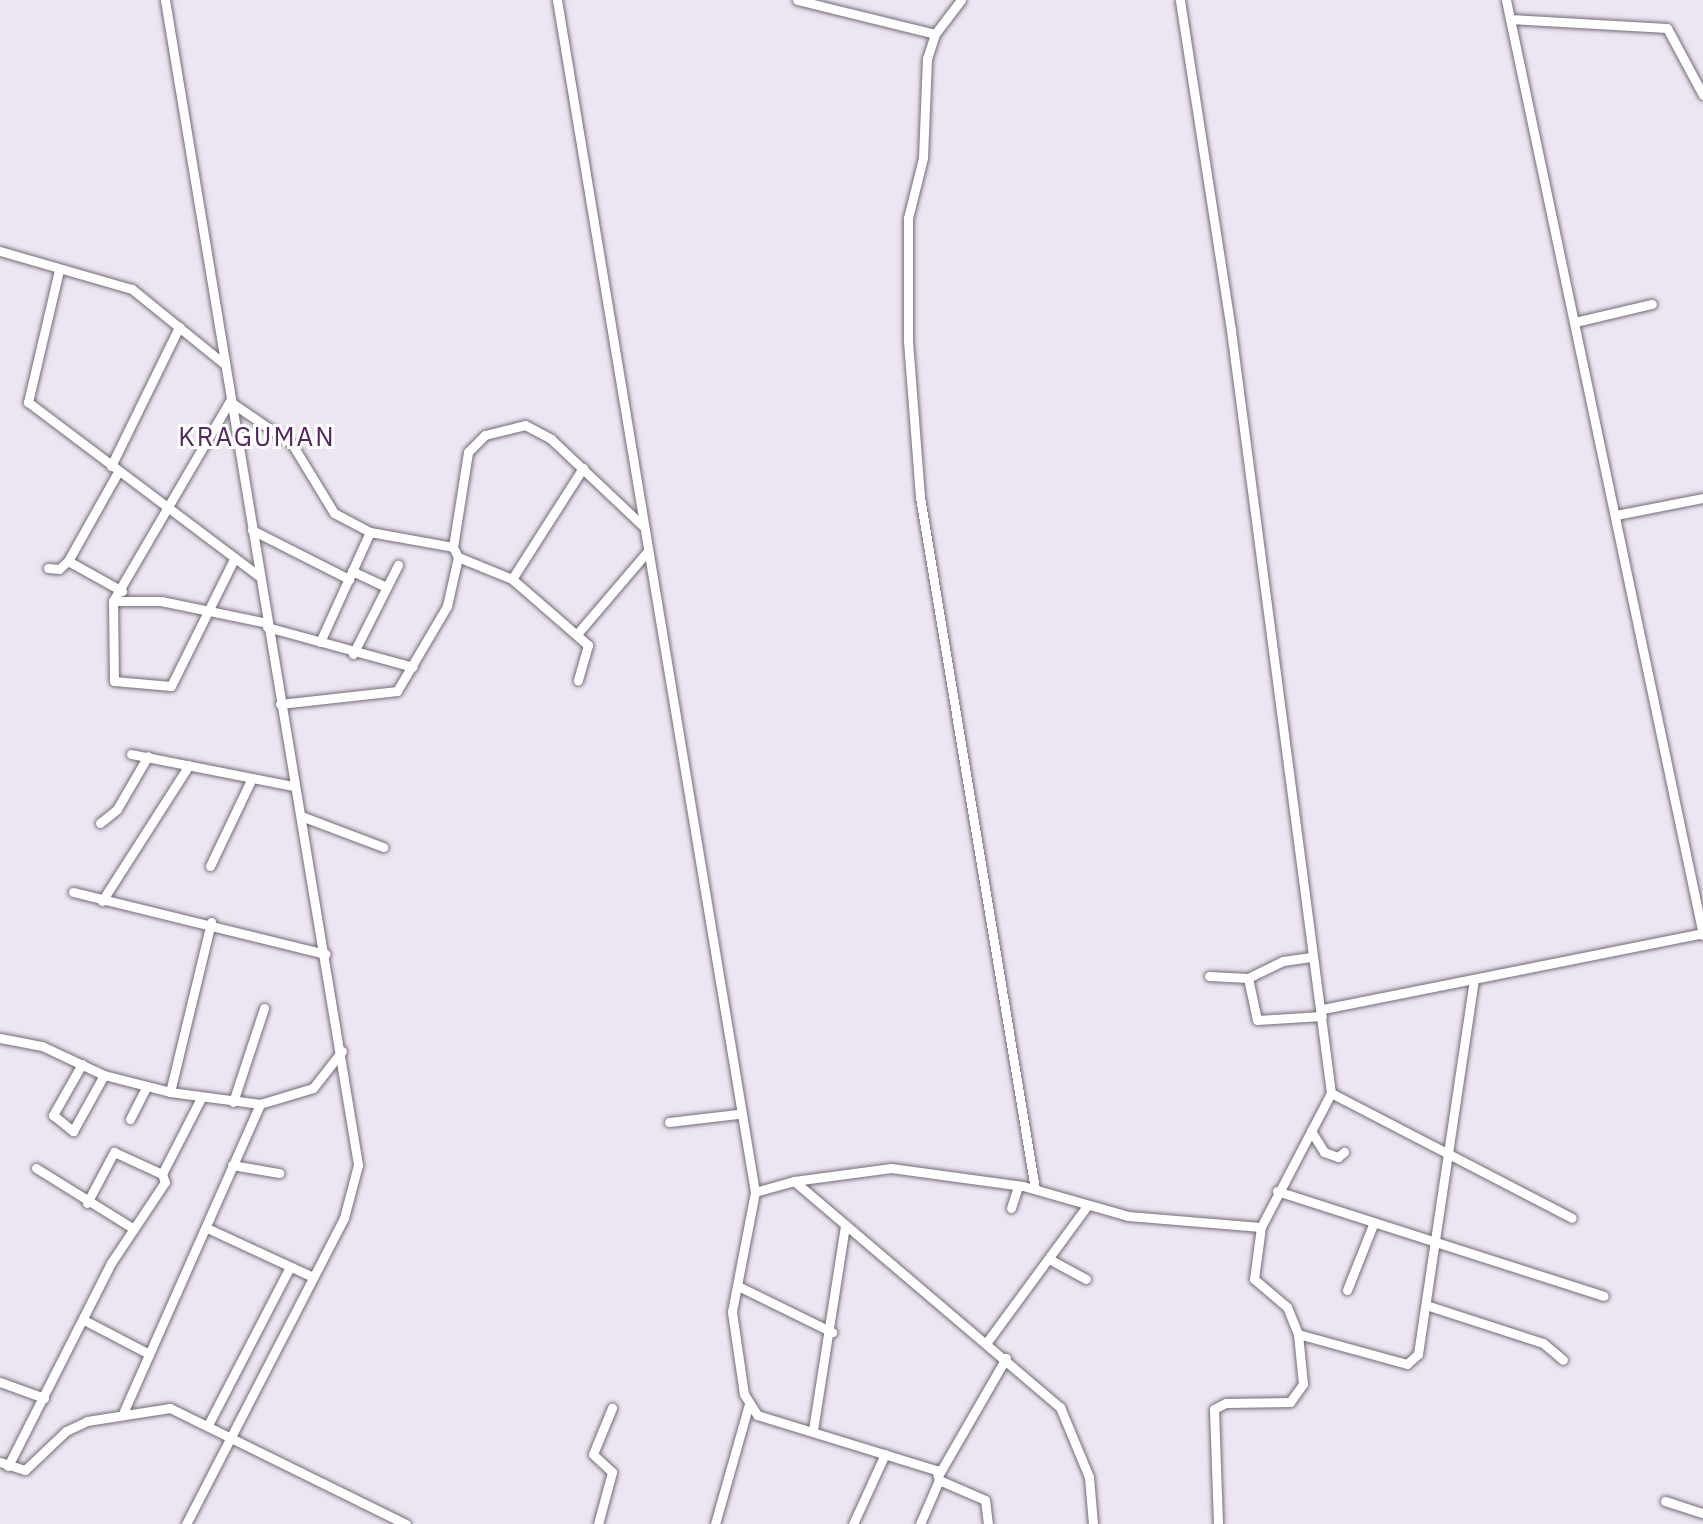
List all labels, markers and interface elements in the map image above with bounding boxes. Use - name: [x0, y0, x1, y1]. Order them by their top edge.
- district label: KRAGUMAN: [178, 421, 336, 453]

